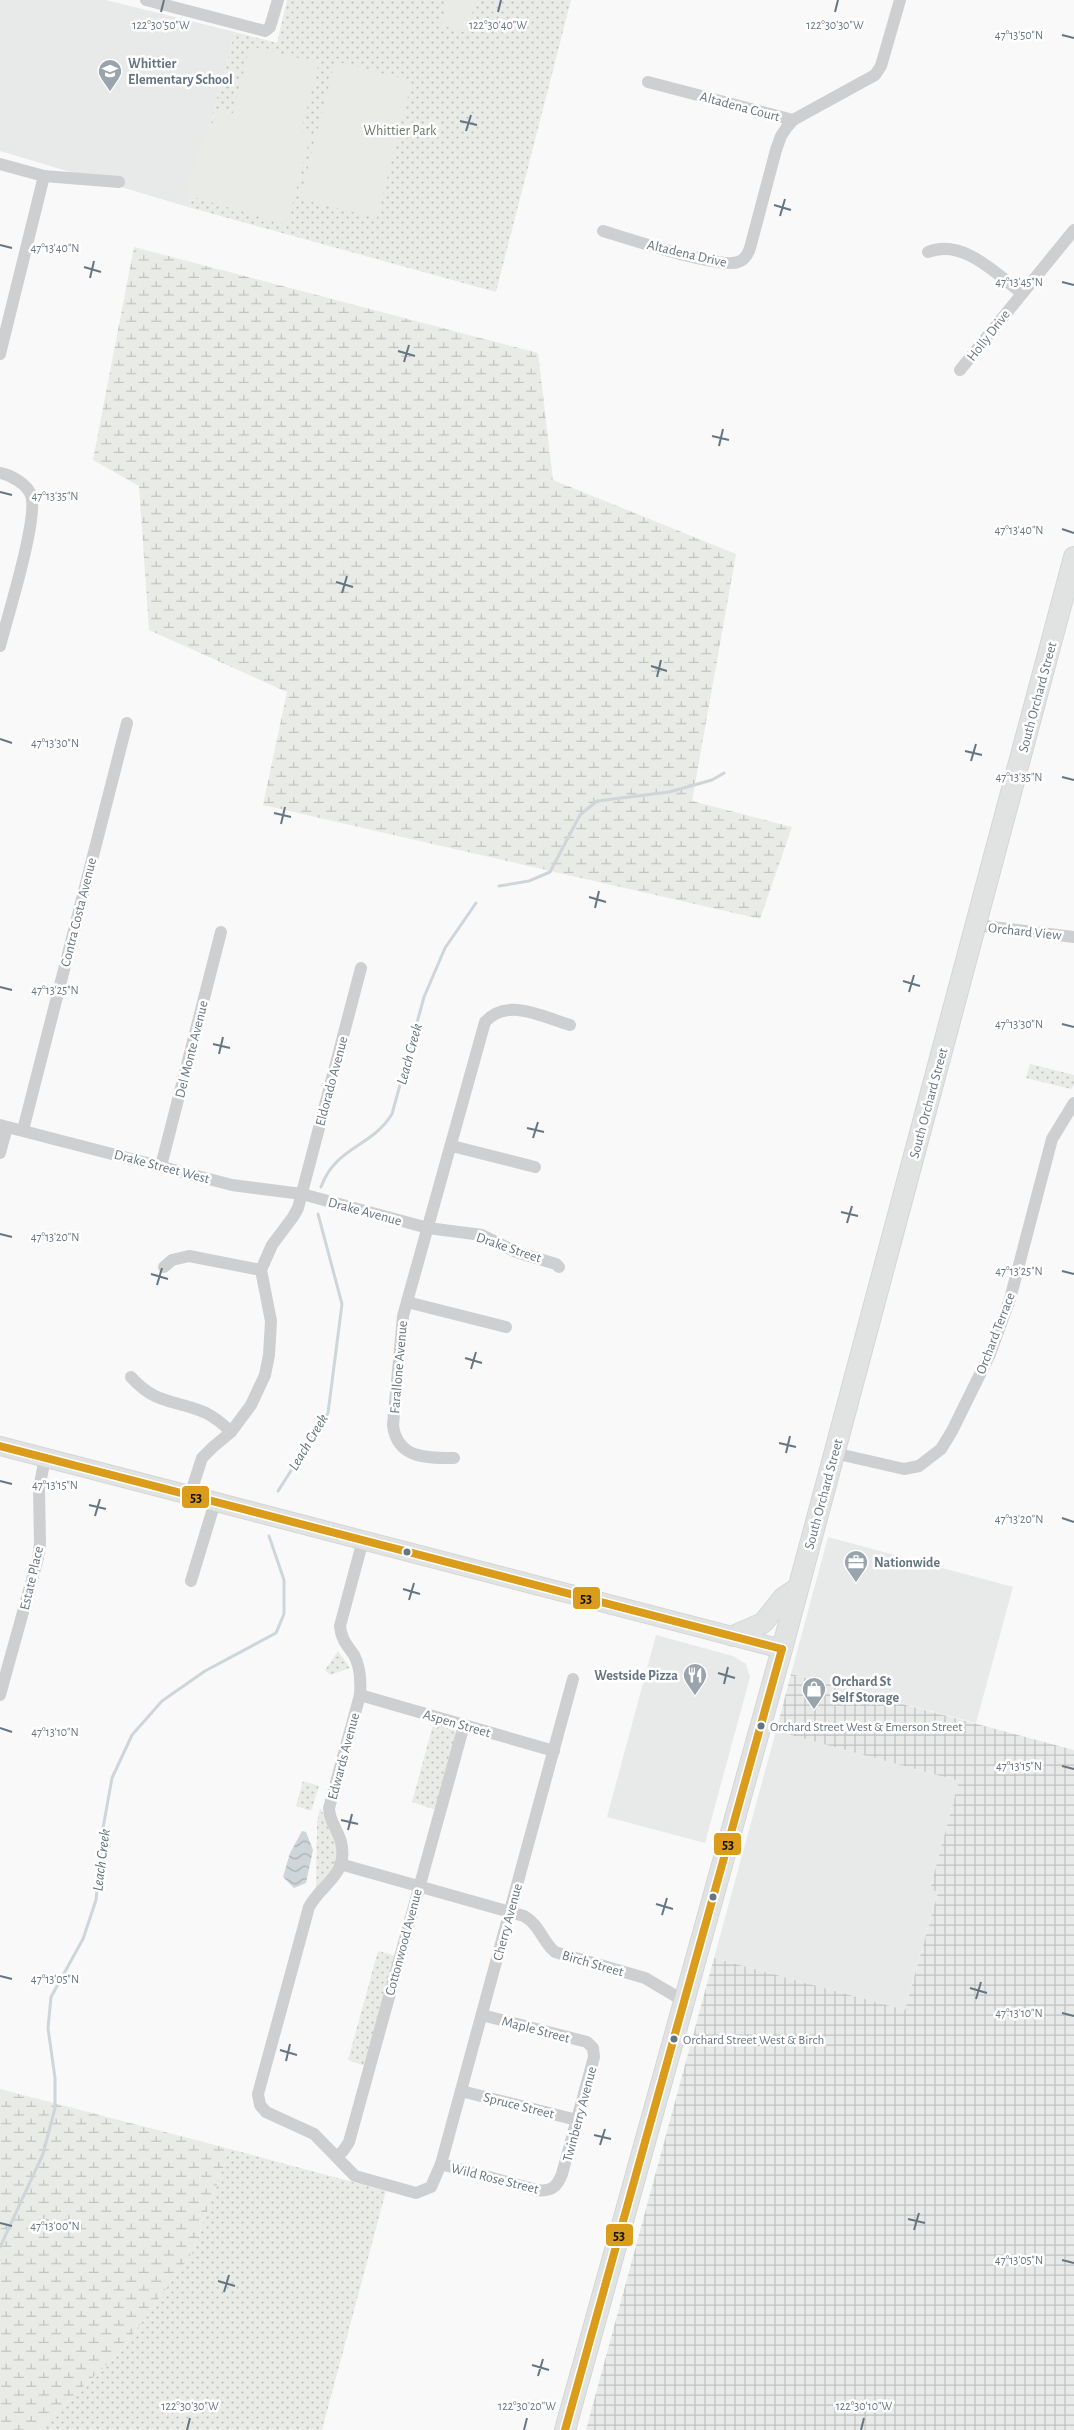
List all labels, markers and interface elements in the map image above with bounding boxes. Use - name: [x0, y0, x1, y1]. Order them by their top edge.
- text: 122°30'50"W: [132, 19, 190, 31]
- text: 122°30'40"W: [469, 19, 527, 31]
- text: 122°30'30"W: [806, 19, 864, 31]
- text: 47°13'50"N: [995, 29, 1043, 41]
- place label: Whittier Elementary School: [128, 57, 233, 87]
- school or university icon: Whittier Elementary School: [97, 58, 123, 92]
- street label: Altadena Court: [698, 90, 782, 124]
- park label: Whittier Park: [364, 124, 437, 138]
- street label: Altadena Drive: [646, 238, 728, 270]
- text: 47°13'40"N: [30, 242, 80, 254]
- text: 47°13'45"N: [995, 276, 1043, 288]
- street label: Holly Drive: [965, 307, 1013, 364]
- text: 47°13'35"N: [32, 490, 78, 502]
- text: 47°13'40"N: [994, 524, 1044, 536]
- street label: South Orchard Street: [1016, 640, 1060, 754]
- text: 47°13'30"N: [31, 737, 79, 749]
- text: 47°13'35"N: [996, 771, 1042, 783]
- street label: Contra Costa Avenue: [59, 856, 99, 968]
- street label: Orchard View: [988, 921, 1063, 943]
- text: 47°13'25"N: [31, 984, 79, 996]
- street label: Del Monte Avenue: [173, 999, 211, 1099]
- text: 47°13'30"N: [995, 1018, 1043, 1030]
- water label: Leach Creek: [394, 1022, 425, 1086]
- street label: Eldorado Avenue: [313, 1035, 351, 1128]
- street label: South Orchard Street: [907, 1046, 951, 1160]
- street label: Drake Street West: [113, 1148, 211, 1187]
- street label: Drake Avenue: [326, 1195, 403, 1229]
- street label: Drake Street: [474, 1230, 543, 1266]
- text: 47°13'20"N: [31, 1231, 79, 1243]
- text: 47°13'25"N: [995, 1265, 1043, 1277]
- street label: Orchard Terrace: [974, 1291, 1018, 1376]
- street label: Farallone Avenue: [388, 1320, 410, 1414]
- water label: Leach Creek: [286, 1411, 331, 1473]
- street label: South Orchard Street: [802, 1437, 846, 1551]
- text: 47°13'15"N: [32, 1479, 78, 1491]
- line badge: 53: [181, 1485, 210, 1509]
- text: 53: [190, 1491, 202, 1505]
- text: 47°13'20"N: [995, 1513, 1043, 1525]
- street label: Estate Place: [18, 1545, 46, 1611]
- unlabelled marker: [402, 1547, 412, 1557]
- office icon: Nationwide: [843, 1549, 869, 1583]
- place label: Nationwide: [874, 1556, 940, 1570]
- line badge: 53: [572, 1586, 601, 1610]
- text: 53: [580, 1592, 592, 1606]
- restaurant icon: Westside Pizza: [682, 1662, 708, 1696]
- place label: Westside Pizza: [594, 1669, 678, 1683]
- place label: Orchard St Self Storage: [832, 1675, 900, 1705]
- shop icon: Orchard St Self Storage: [801, 1676, 827, 1710]
- street label: Aspen Street: [421, 1708, 492, 1740]
- street label: Edwards Avenue: [326, 1711, 362, 1801]
- marker: Orchard Street West & Emerson Street: [756, 1721, 766, 1731]
- place label: Orchard Street West & Emerson Street: [770, 1721, 962, 1734]
- text: 47°13'10"N: [31, 1726, 79, 1738]
- text: 47°13'15"N: [996, 1760, 1042, 1772]
- water label: Leach Creek: [90, 1828, 113, 1892]
- line badge: 53: [713, 1832, 742, 1856]
- text: 53: [722, 1838, 734, 1852]
- street label: Cherry Avenue: [491, 1882, 525, 1962]
- street label: Cottonwood Avenue: [383, 1887, 425, 1997]
- unlabelled marker: [708, 1892, 718, 1902]
- street label: Birch Street: [560, 1949, 626, 1980]
- text: 47°13'05"N: [31, 1973, 79, 1985]
- text: 47°13'10"N: [995, 2007, 1043, 2019]
- street label: Maple Street: [500, 2014, 572, 2046]
- marker: Orchard Street West & Birch: [669, 2034, 679, 2044]
- place label: Orchard Street West & Birch: [683, 2034, 824, 2047]
- street label: Twinberry Avenue: [561, 2065, 599, 2163]
- street label: Spruce Street: [482, 2090, 556, 2122]
- street label: Wild Rose Street: [449, 2161, 541, 2197]
- text: 47°13'00"N: [30, 2220, 80, 2232]
- line badge: 53: [605, 2223, 634, 2247]
- text: 53: [613, 2229, 625, 2243]
- text: 47°13'05"N: [995, 2254, 1043, 2266]
- text: 122°30'30"W: [161, 2400, 219, 2412]
- text: 122°30'20"W: [498, 2400, 556, 2412]
- text: 122°30'10"W: [836, 2400, 893, 2412]

